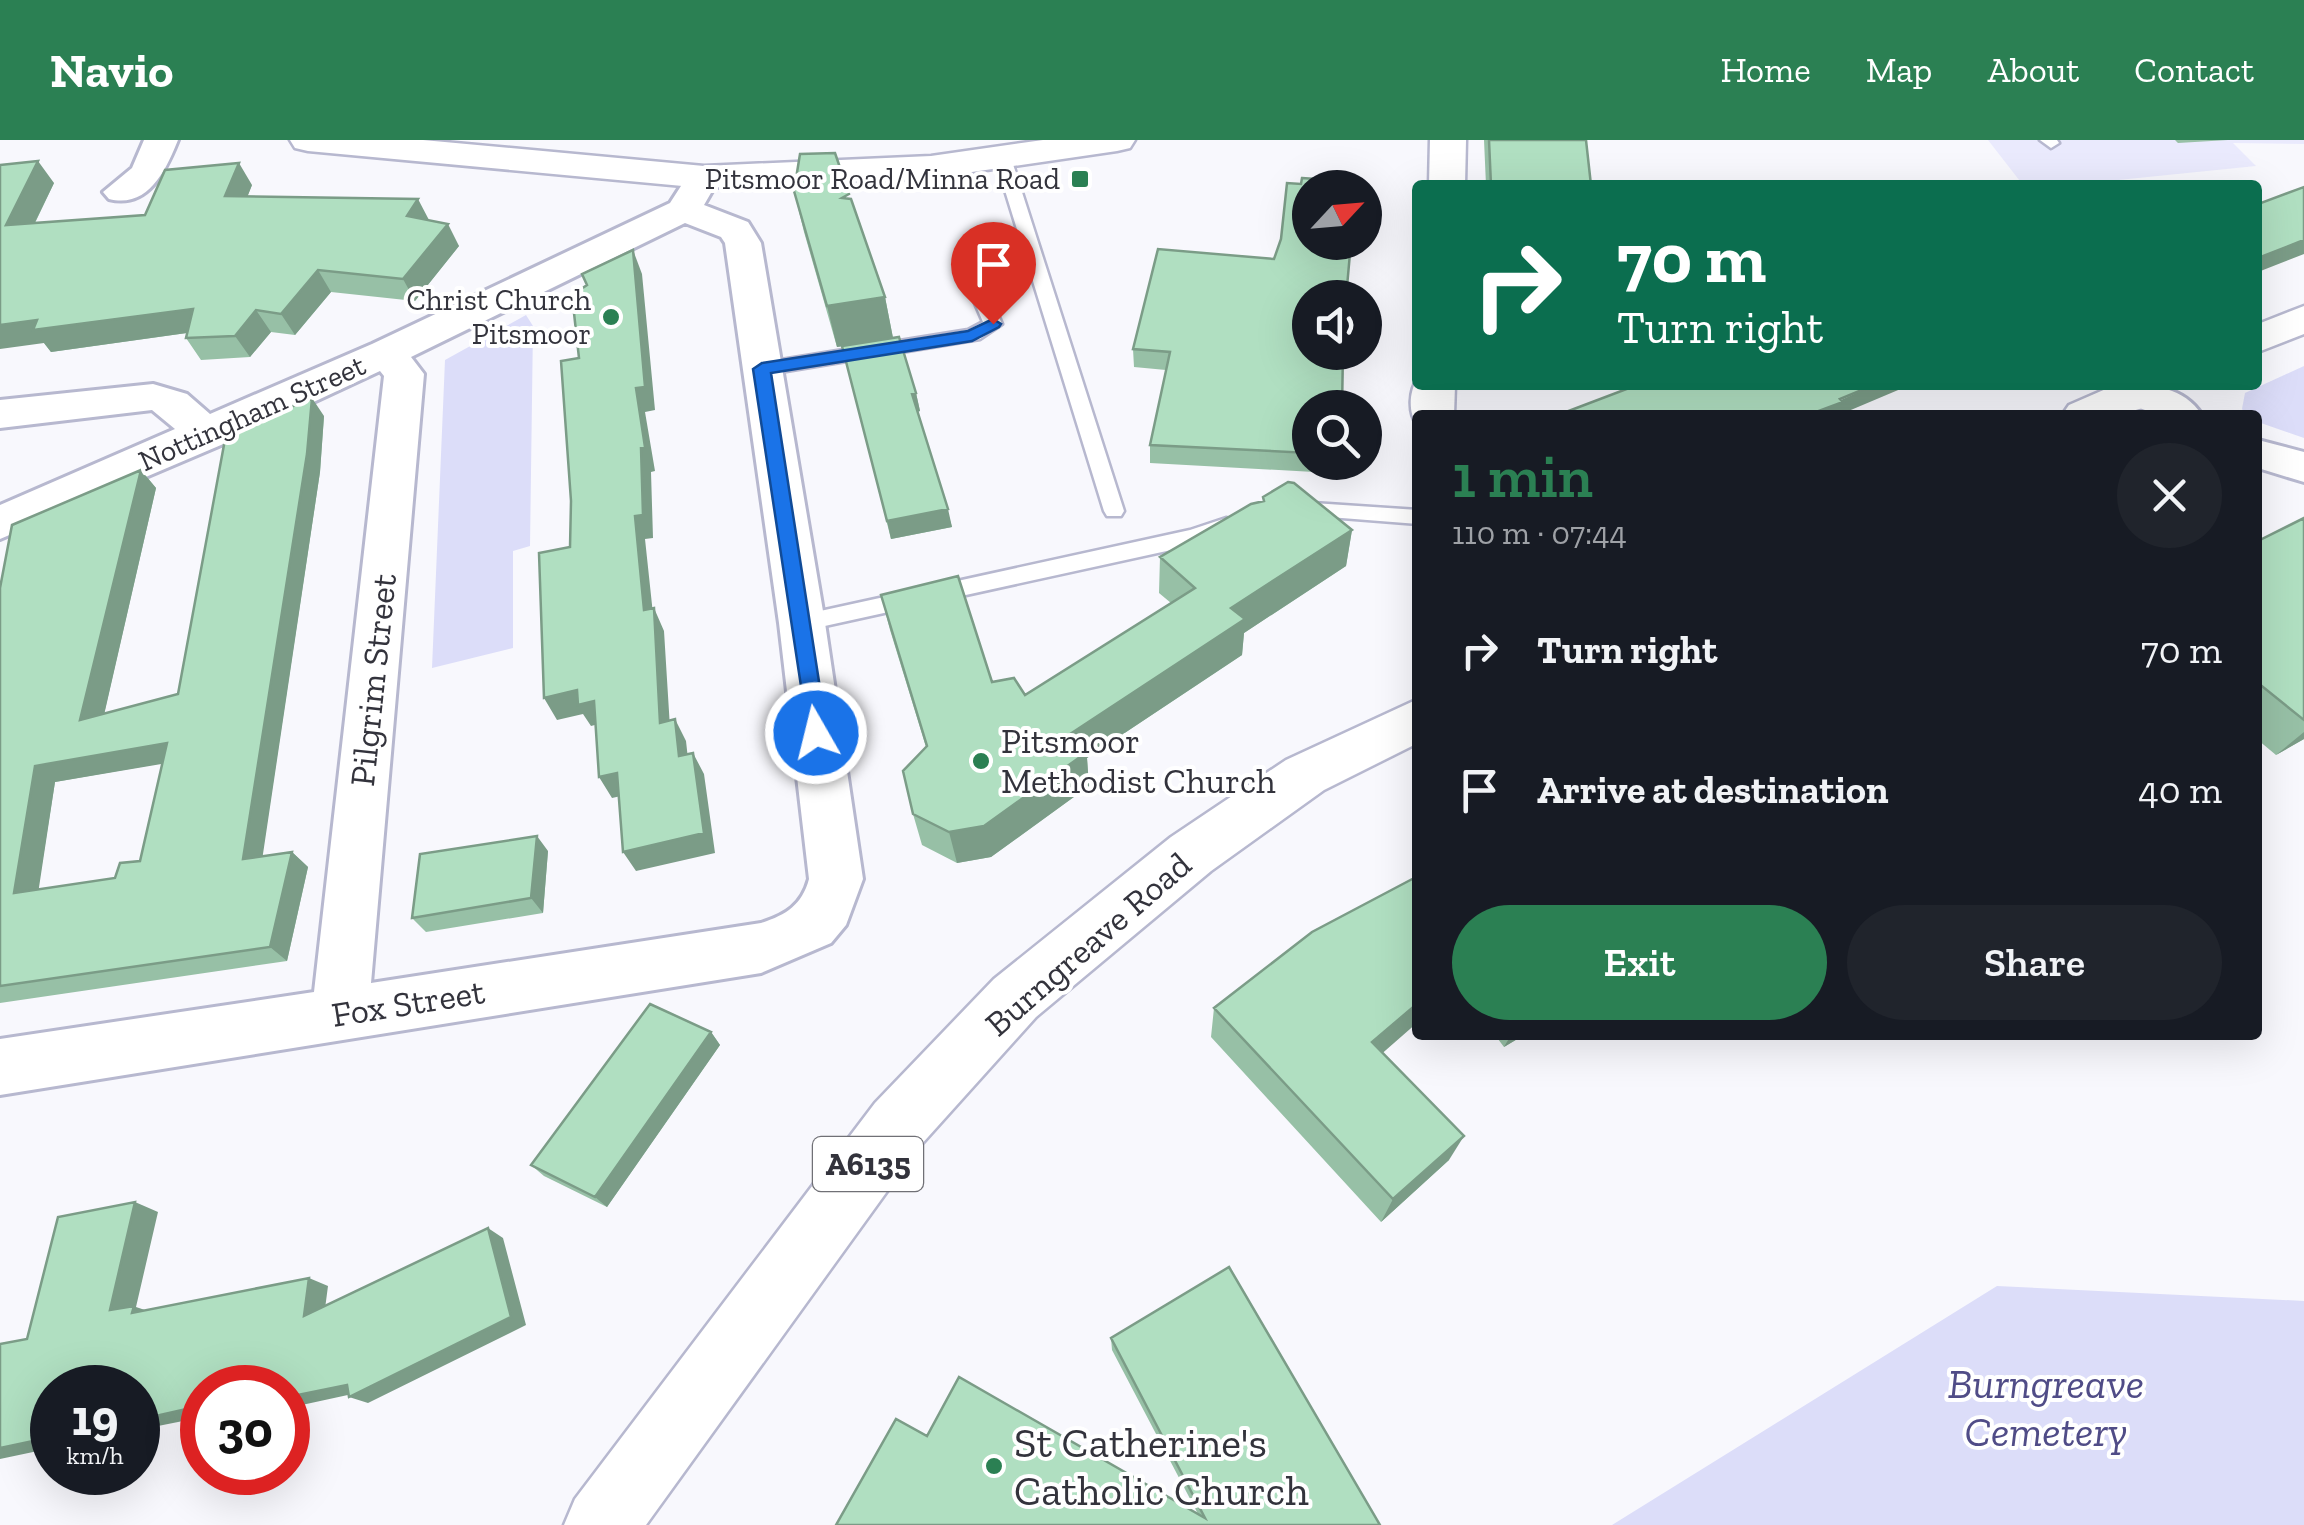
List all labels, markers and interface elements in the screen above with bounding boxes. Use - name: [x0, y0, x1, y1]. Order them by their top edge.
- text: Navio: [50, 42, 173, 99]
- text: Home: [1720, 49, 1811, 91]
- text: Map: [1866, 49, 1932, 91]
- text: About: [1987, 49, 2079, 91]
- text: Contact: [2134, 49, 2254, 91]
- place label: Pitsmoor Road/Minna Road: [705, 161, 1061, 197]
- marker: Pitsmoor Road/Minna Road: [1069, 168, 1091, 190]
- north arrow: [1292, 170, 1382, 260]
- map controls: [1292, 170, 1382, 480]
- text: 70 m: [1617, 216, 1766, 300]
- icon: right: [1452, 220, 1582, 350]
- pin: [951, 222, 1036, 325]
- icon: arrive: [966, 237, 1021, 292]
- button: sound: [1292, 280, 1382, 370]
- place label: Christ Church Pitsmoor: [406, 282, 591, 352]
- text: Turn right: [1617, 301, 1823, 355]
- marker: Christ Church Pitsmoor: [600, 306, 622, 328]
- street label: Nottingham Street: [133, 347, 371, 479]
- button: search: [1292, 390, 1382, 480]
- text: 1 min: [1452, 440, 1593, 512]
- button: close: [2117, 443, 2222, 548]
- text: 110 m · 07:44: [1452, 514, 1627, 552]
- street label: Pilgrim Street: [341, 572, 405, 788]
- icon: right: [1452, 623, 1507, 678]
- text: Turn right: [1537, 627, 1717, 673]
- text: 70 m: [2141, 627, 2222, 673]
- position arrow: [764, 681, 868, 785]
- place label: Pitsmoor Methodist Church: [1001, 720, 1276, 802]
- marker: Pitsmoor Methodist Church: [970, 750, 992, 772]
- icon: arrive: [1452, 763, 1507, 818]
- text: Arrive at destination: [1537, 767, 1888, 813]
- text: 40 m: [2138, 767, 2222, 813]
- street label: Burngreave Road: [977, 843, 1199, 1045]
- button: Exit: [1452, 905, 1827, 1020]
- button: Share: [1847, 905, 2222, 1020]
- street label: Fox Street: [329, 970, 487, 1036]
- road number: A6135: [813, 1137, 923, 1191]
- park label: Burngreave Cemetery: [1948, 1358, 2144, 1457]
- speed limit sign: 30: [180, 1365, 310, 1495]
- text: 19: [72, 1388, 118, 1448]
- place label: St Catherine's Catholic Church: [1014, 1417, 1309, 1516]
- text: km/h: [66, 1440, 124, 1470]
- marker: St Catherine's Catholic Church: [983, 1455, 1005, 1477]

